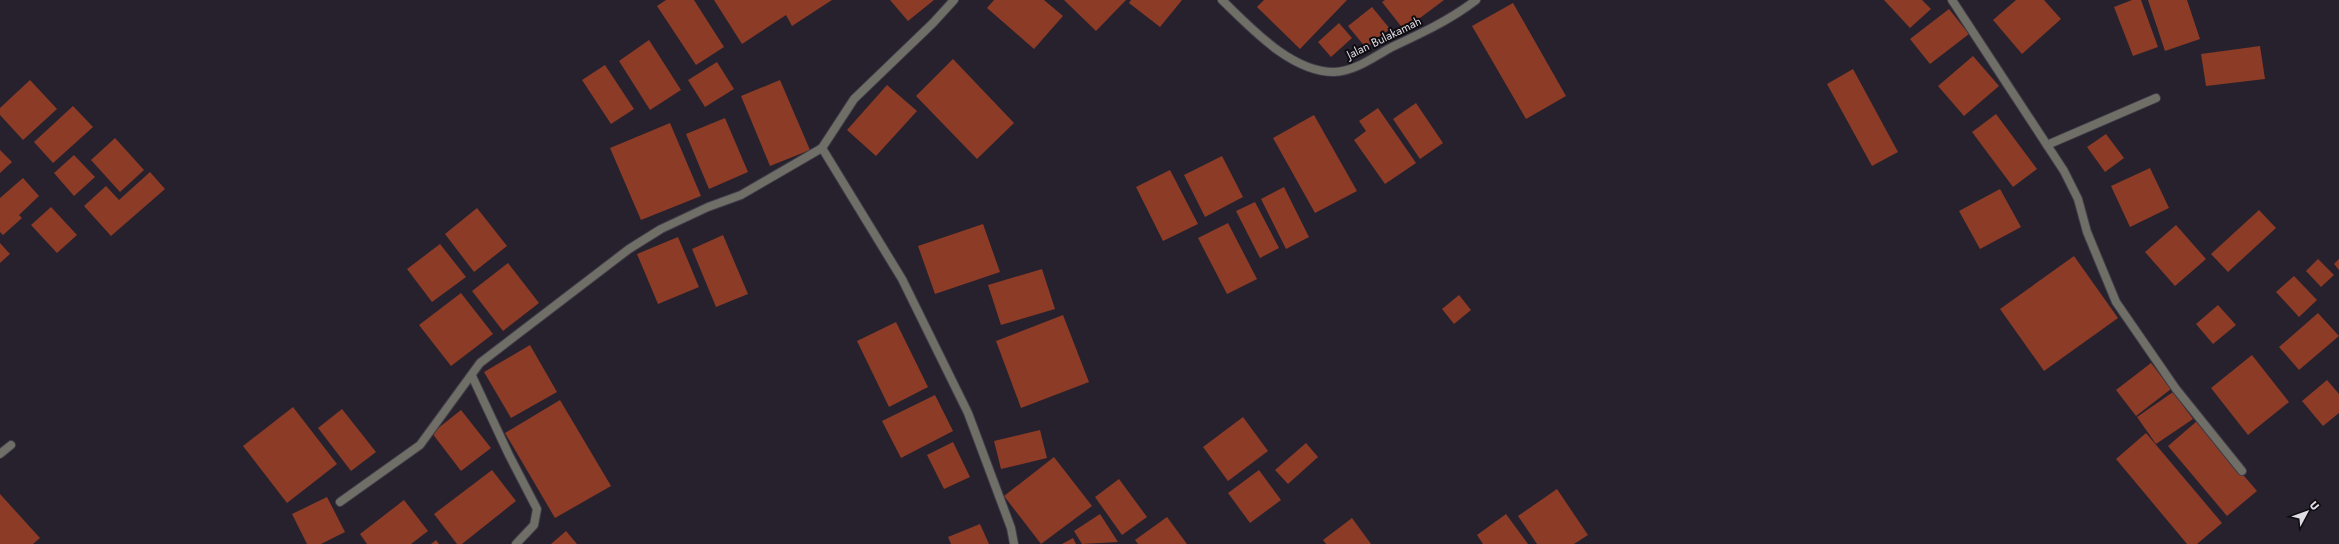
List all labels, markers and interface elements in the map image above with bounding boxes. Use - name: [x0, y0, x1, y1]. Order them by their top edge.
- street label: Jalan Bulakamah: [1342, 12, 1424, 65]
- north arrow: [2287, 492, 2327, 532]
- text: U: [2306, 497, 2323, 514]

